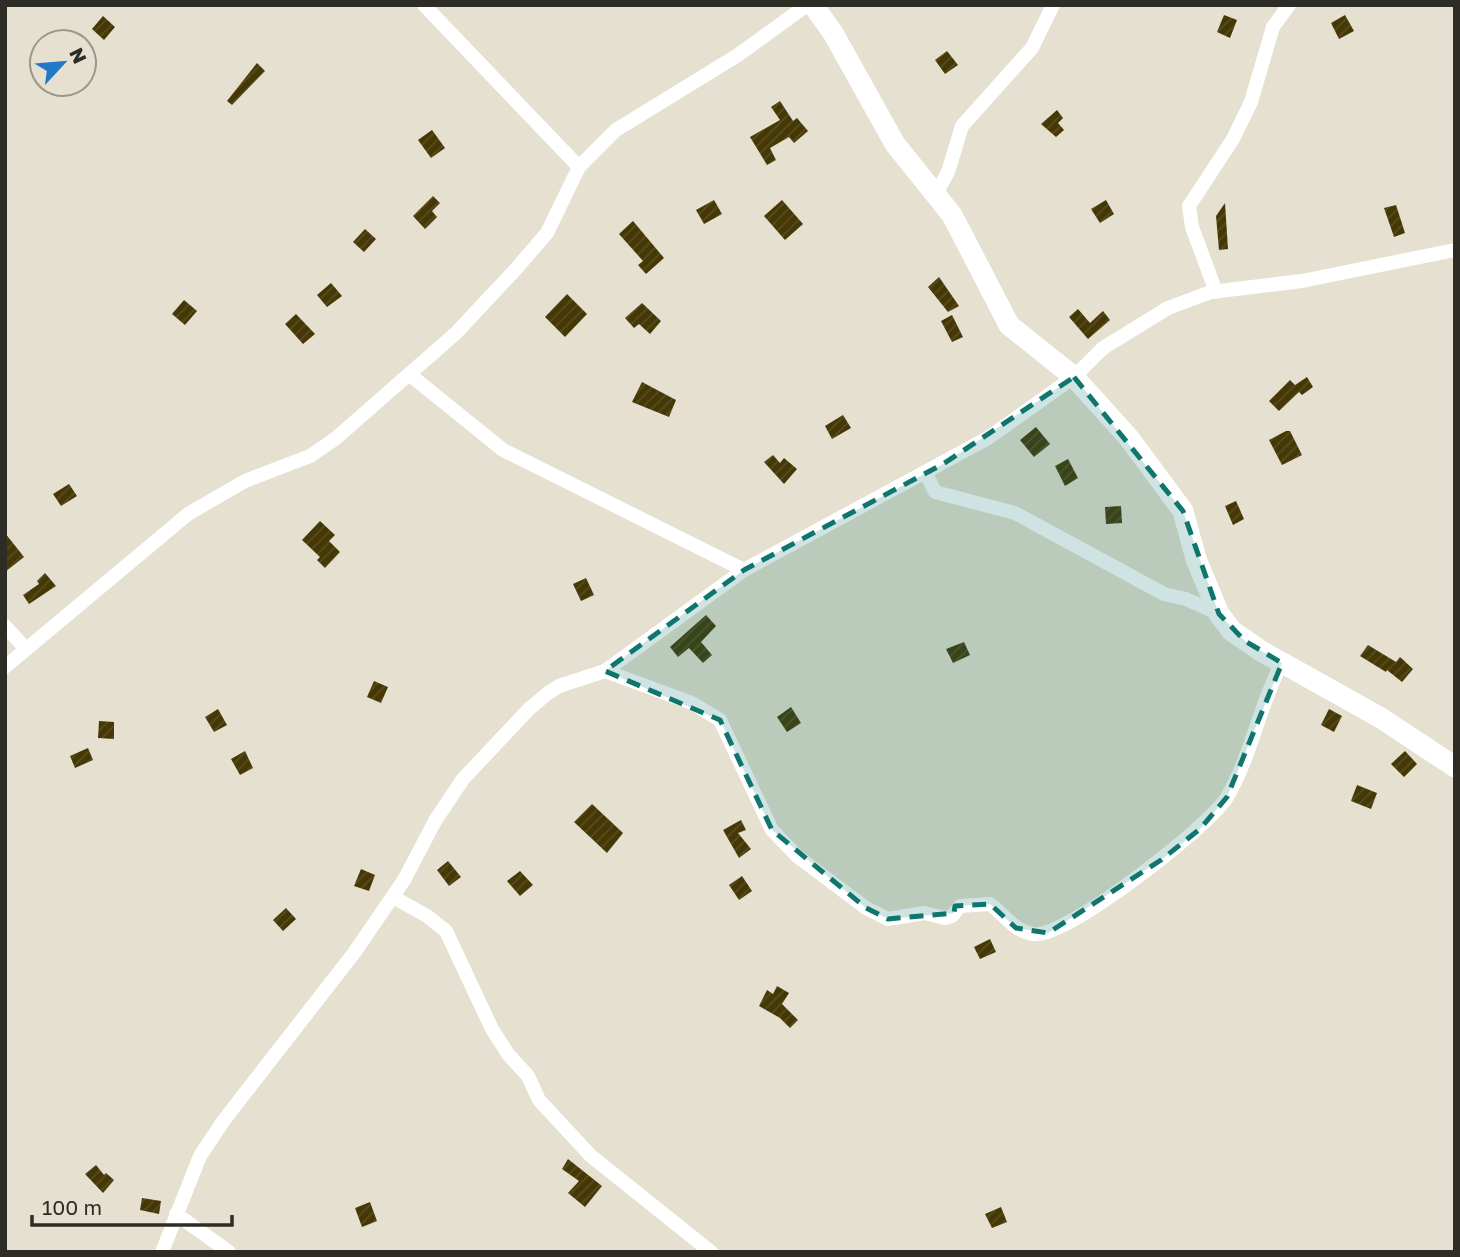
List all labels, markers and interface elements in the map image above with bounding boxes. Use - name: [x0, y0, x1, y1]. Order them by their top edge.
- north arrow: [28, 28, 98, 98]
- text: N: [65, 44, 92, 67]
- scale bar: [32, 1184, 231, 1228]
- text: 100 m: [42, 1194, 102, 1220]

